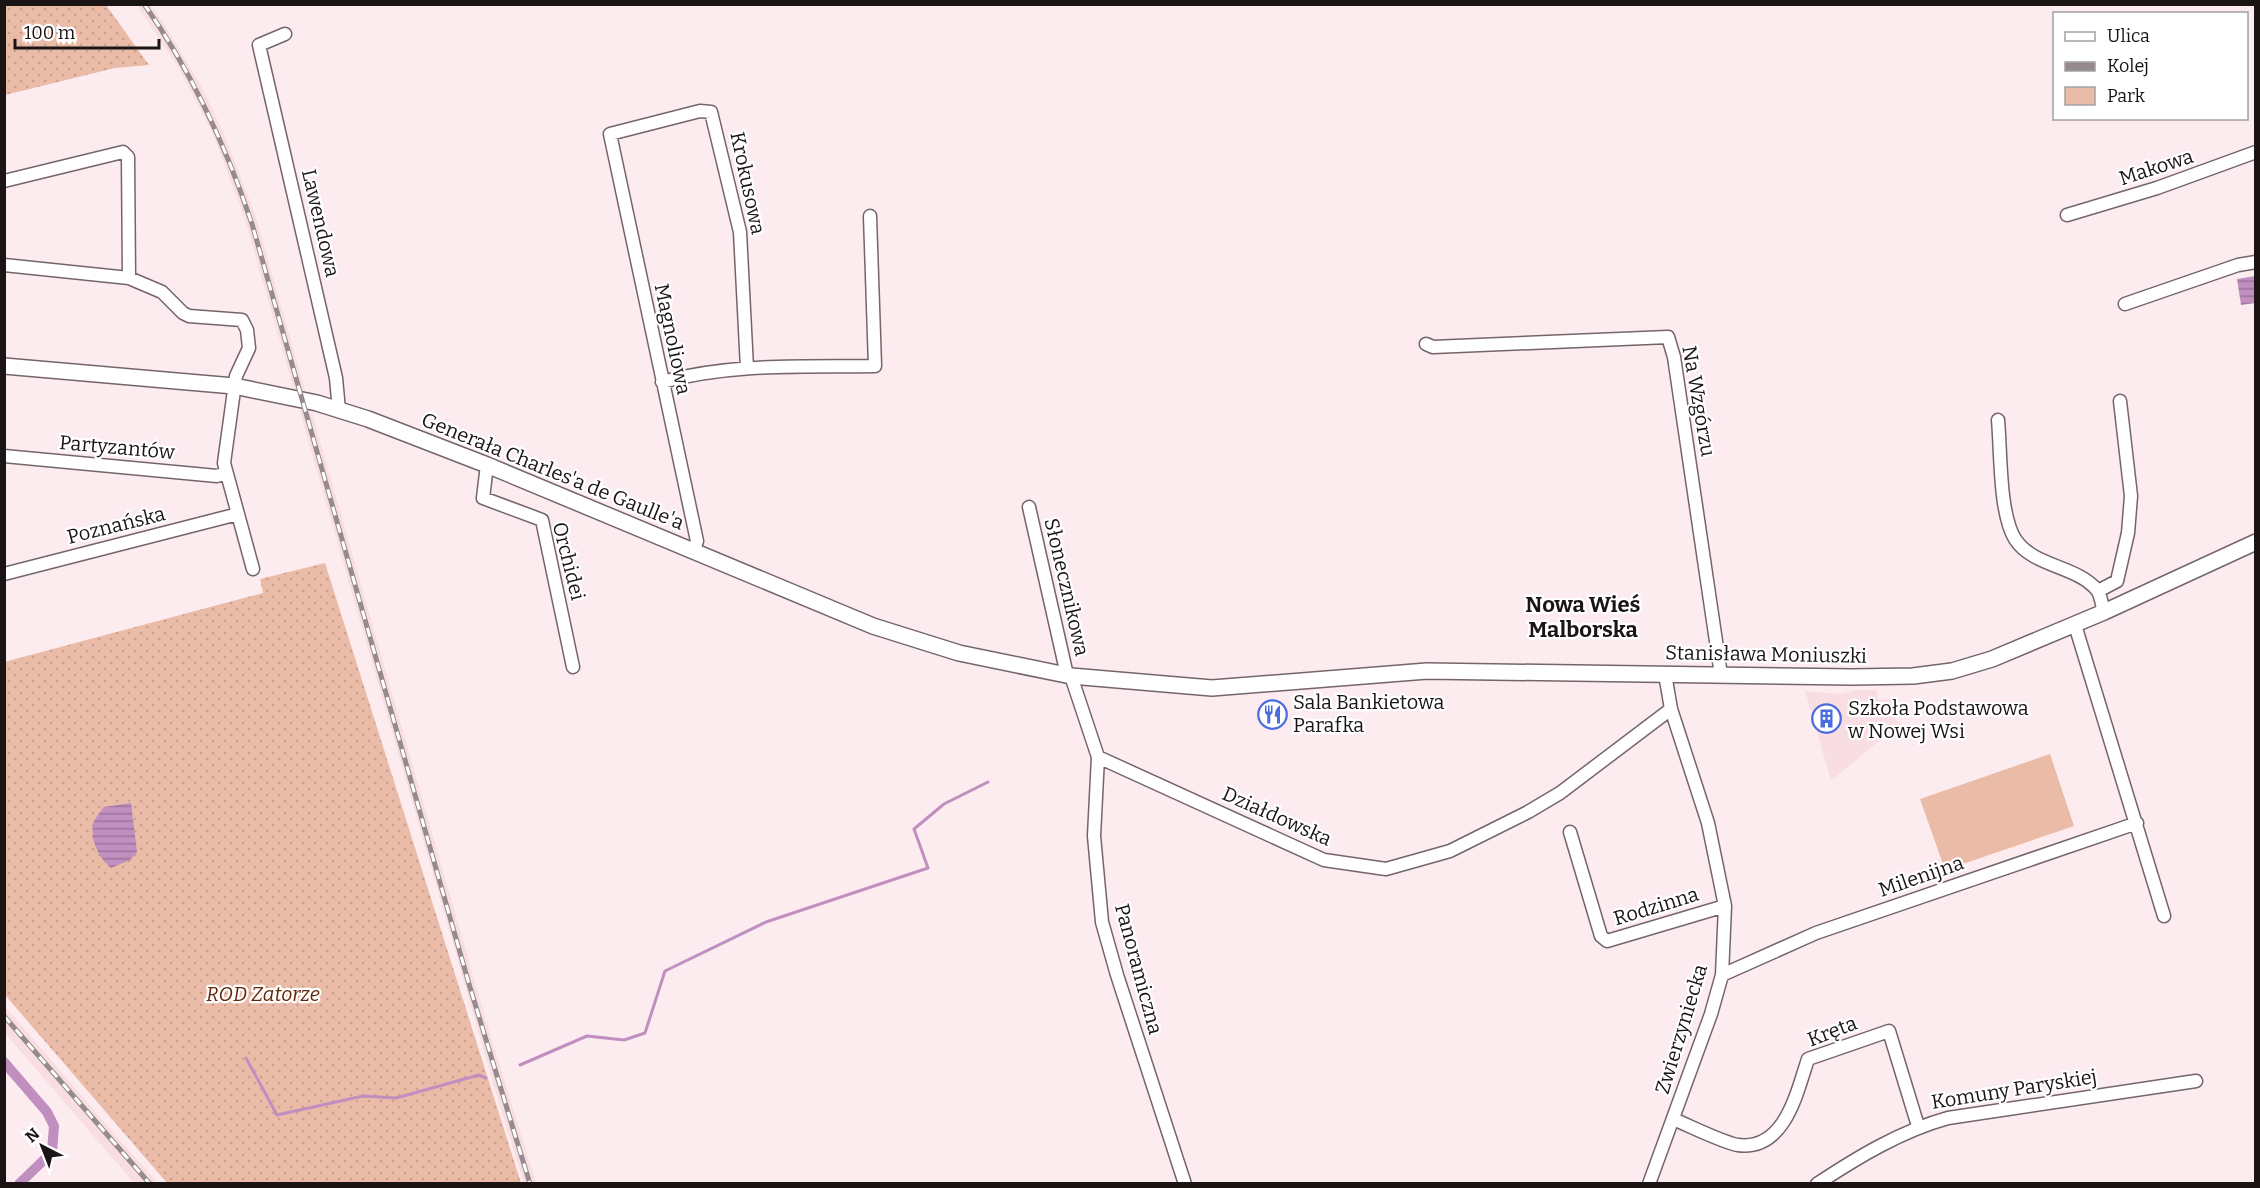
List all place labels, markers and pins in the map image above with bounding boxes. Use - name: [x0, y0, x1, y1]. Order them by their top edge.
- place label: Sala Bankietowa Parafka: [1293, 690, 1445, 737]
- place label: Szkoła Podstawowa w Nowej Wsi: [1847, 696, 2029, 744]
- restaurant icon: Sala Bankietowa Parafka: [1256, 698, 1288, 730]
- building icon: Szkoła Podstawowa w Nowej Wsi: [1811, 703, 1843, 735]

